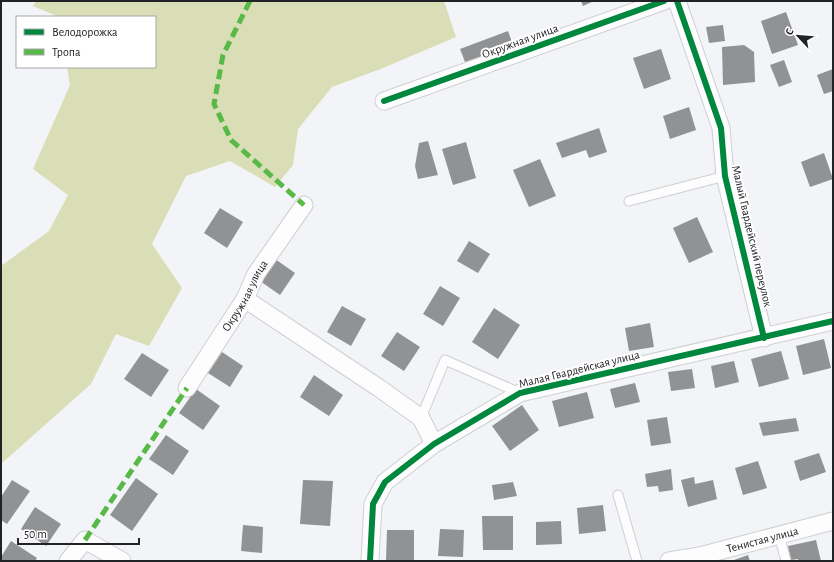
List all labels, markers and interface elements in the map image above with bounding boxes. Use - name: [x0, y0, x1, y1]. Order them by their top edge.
- legend: [16, 16, 156, 68]
- north arrow: [778, 16, 818, 56]
- street label: Окружная улица: [480, 21, 561, 61]
- text: Велодорожка: [52, 26, 118, 38]
- text: С: [783, 27, 796, 37]
- text: Тропа: [52, 46, 81, 58]
- street label: Малый Гвардейский переулок: [729, 164, 774, 309]
- street label: Окружная улица: [220, 257, 270, 334]
- street label: Малая Гвардейская улица: [517, 348, 642, 391]
- scale bar: [18, 520, 139, 546]
- street label: Тенистая улица: [725, 524, 800, 555]
- text: 50 m: [24, 528, 47, 540]

